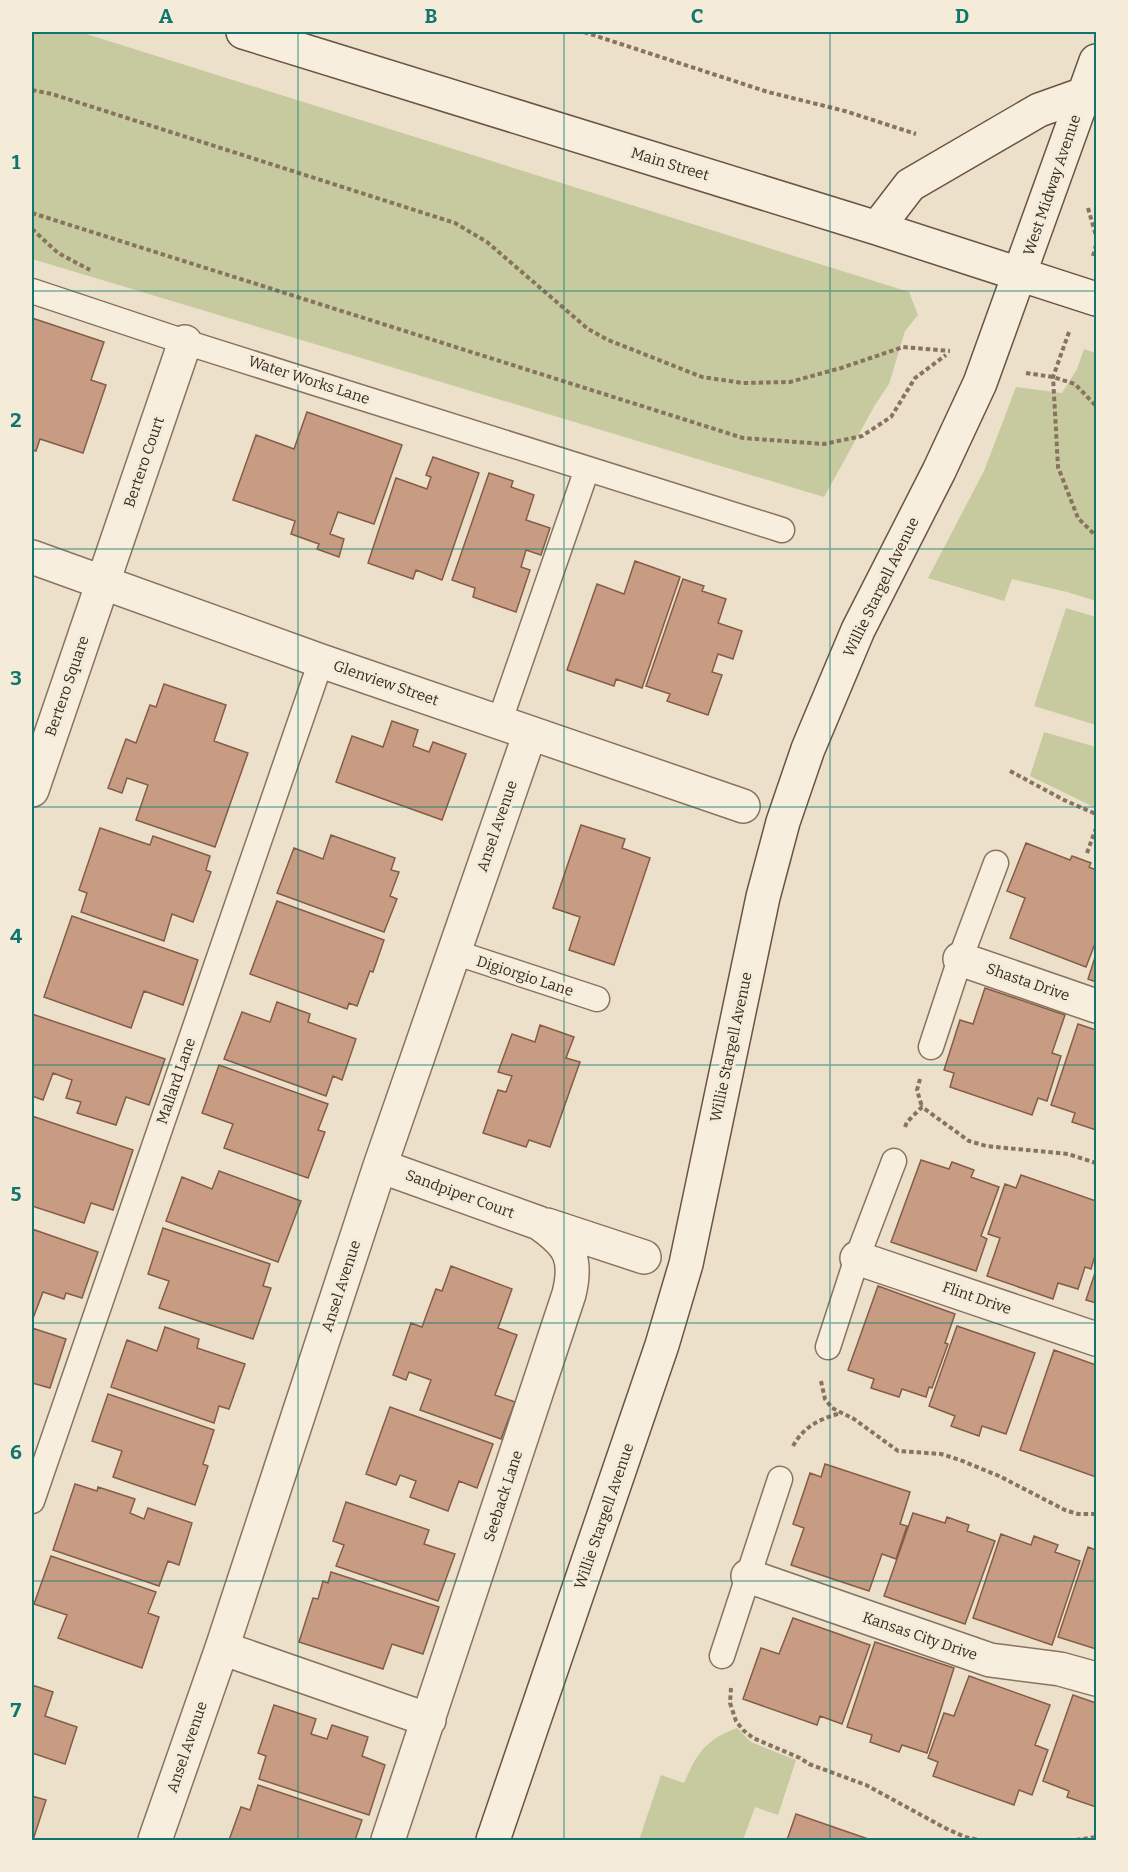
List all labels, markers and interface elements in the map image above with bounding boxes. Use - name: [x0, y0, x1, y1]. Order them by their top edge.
- text: A: [159, 4, 174, 28]
- text: B: [425, 4, 438, 28]
- text: C: [691, 4, 703, 28]
- text: D: [955, 4, 969, 28]
- street label: West Midway Avenue: [1019, 112, 1085, 258]
- street label: Main Street: [629, 144, 712, 185]
- text: 1: [12, 150, 21, 174]
- street label: Water Works Lane: [246, 352, 372, 408]
- text: 2: [10, 408, 22, 432]
- street label: Bertero Court: [120, 414, 168, 510]
- street label: Willie Stargell Avenue: [839, 514, 923, 660]
- street label: Bertero Square: [41, 633, 93, 739]
- street label: Glenview Street: [331, 657, 442, 710]
- text: 3: [10, 666, 22, 690]
- street label: Ansel Avenue: [473, 778, 521, 874]
- text: 4: [10, 924, 22, 948]
- street label: Digiorgio Lane: [474, 952, 576, 1000]
- street label: Shasta Drive: [984, 959, 1072, 1005]
- street label: Willie Stargell Avenue: [706, 970, 756, 1124]
- street label: Mallard Lane: [153, 1035, 199, 1127]
- street label: Sandpiper Court: [403, 1166, 517, 1222]
- text: 5: [11, 1182, 22, 1206]
- street label: Ansel Avenue: [318, 1238, 364, 1334]
- street label: Flint Drive: [940, 1278, 1014, 1318]
- text: 6: [10, 1440, 22, 1464]
- street label: Willie Stargell Avenue: [571, 1441, 637, 1591]
- street label: Seeback Lane: [480, 1448, 526, 1544]
- street label: Kansas City Drive: [860, 1608, 980, 1664]
- text: 7: [11, 1698, 22, 1722]
- street label: Ansel Avenue: [163, 1699, 211, 1795]

